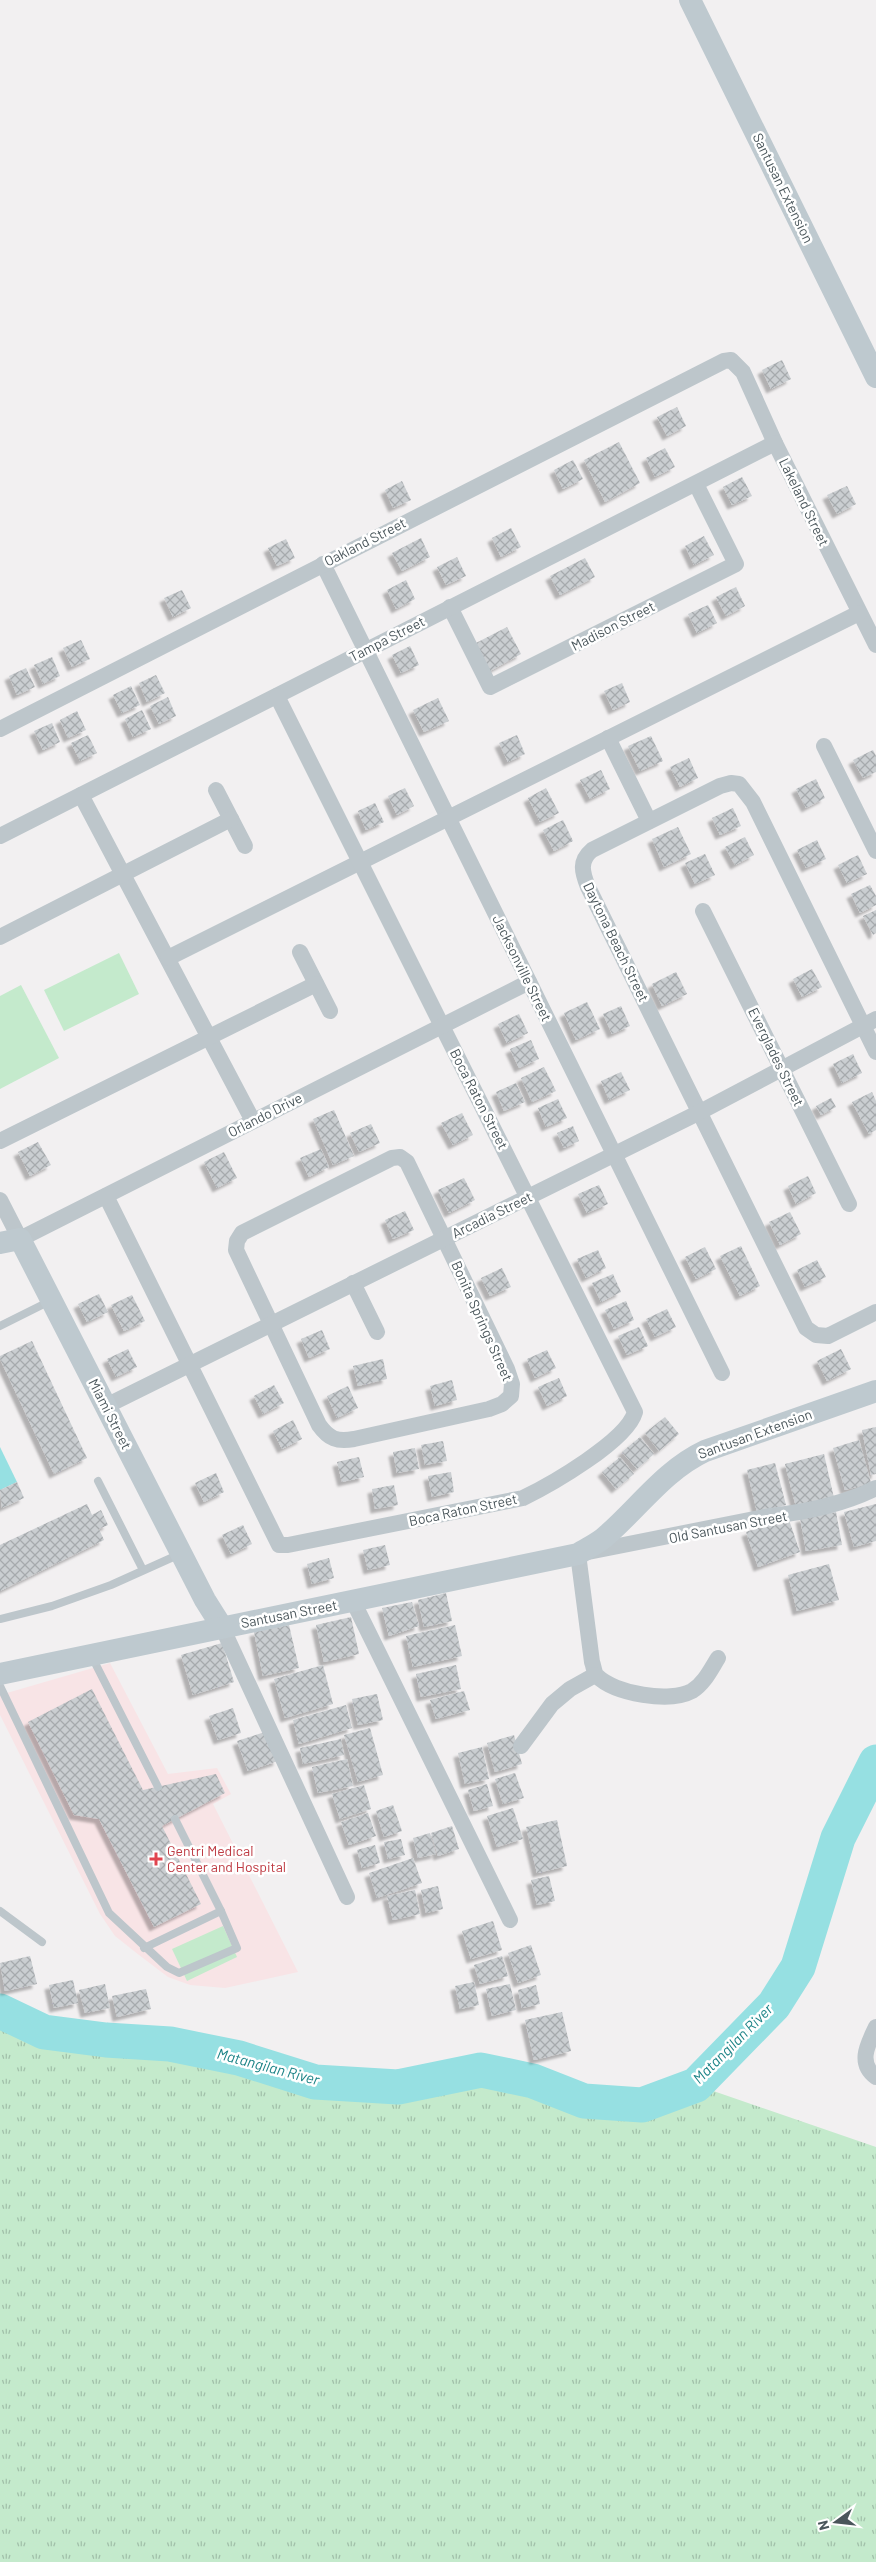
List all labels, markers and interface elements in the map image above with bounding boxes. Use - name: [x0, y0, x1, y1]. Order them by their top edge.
- street label: Santusan Extension: [749, 130, 817, 246]
- street label: Lakeland Street: [776, 455, 833, 549]
- street label: Oakland Street: [321, 514, 408, 569]
- street label: Madison Street: [568, 597, 657, 654]
- street label: Tampa Street: [346, 612, 427, 665]
- street label: Daytona Beach Street: [580, 879, 653, 1005]
- street label: Jacksonville Street: [489, 912, 556, 1024]
- street label: Everglades Street: [745, 1005, 808, 1109]
- street label: Boca Raton Street: [447, 1046, 512, 1152]
- street label: Orlando Drive: [225, 1089, 305, 1140]
- street label: Arcadia Street: [449, 1188, 535, 1241]
- street label: Bonita Springs Street: [448, 1258, 517, 1384]
- street label: Miami Street: [85, 1376, 135, 1452]
- street label: Santusan Extension: [695, 1405, 814, 1462]
- street label: Boca Raton Street: [407, 1490, 519, 1529]
- street label: Old Santusan Street: [667, 1507, 789, 1546]
- street label: Santusan Street: [239, 1596, 339, 1631]
- place label: Gentri Medical Center and Hospital: [167, 1842, 286, 1875]
- marker: Gentri Medical Center and Hospital: [149, 1852, 163, 1866]
- water label: Matangilan River: [689, 1999, 776, 2087]
- water label: Matangilan River: [215, 2044, 322, 2089]
- north arrow: [811, 2497, 861, 2547]
- text: N: [814, 2519, 832, 2532]

